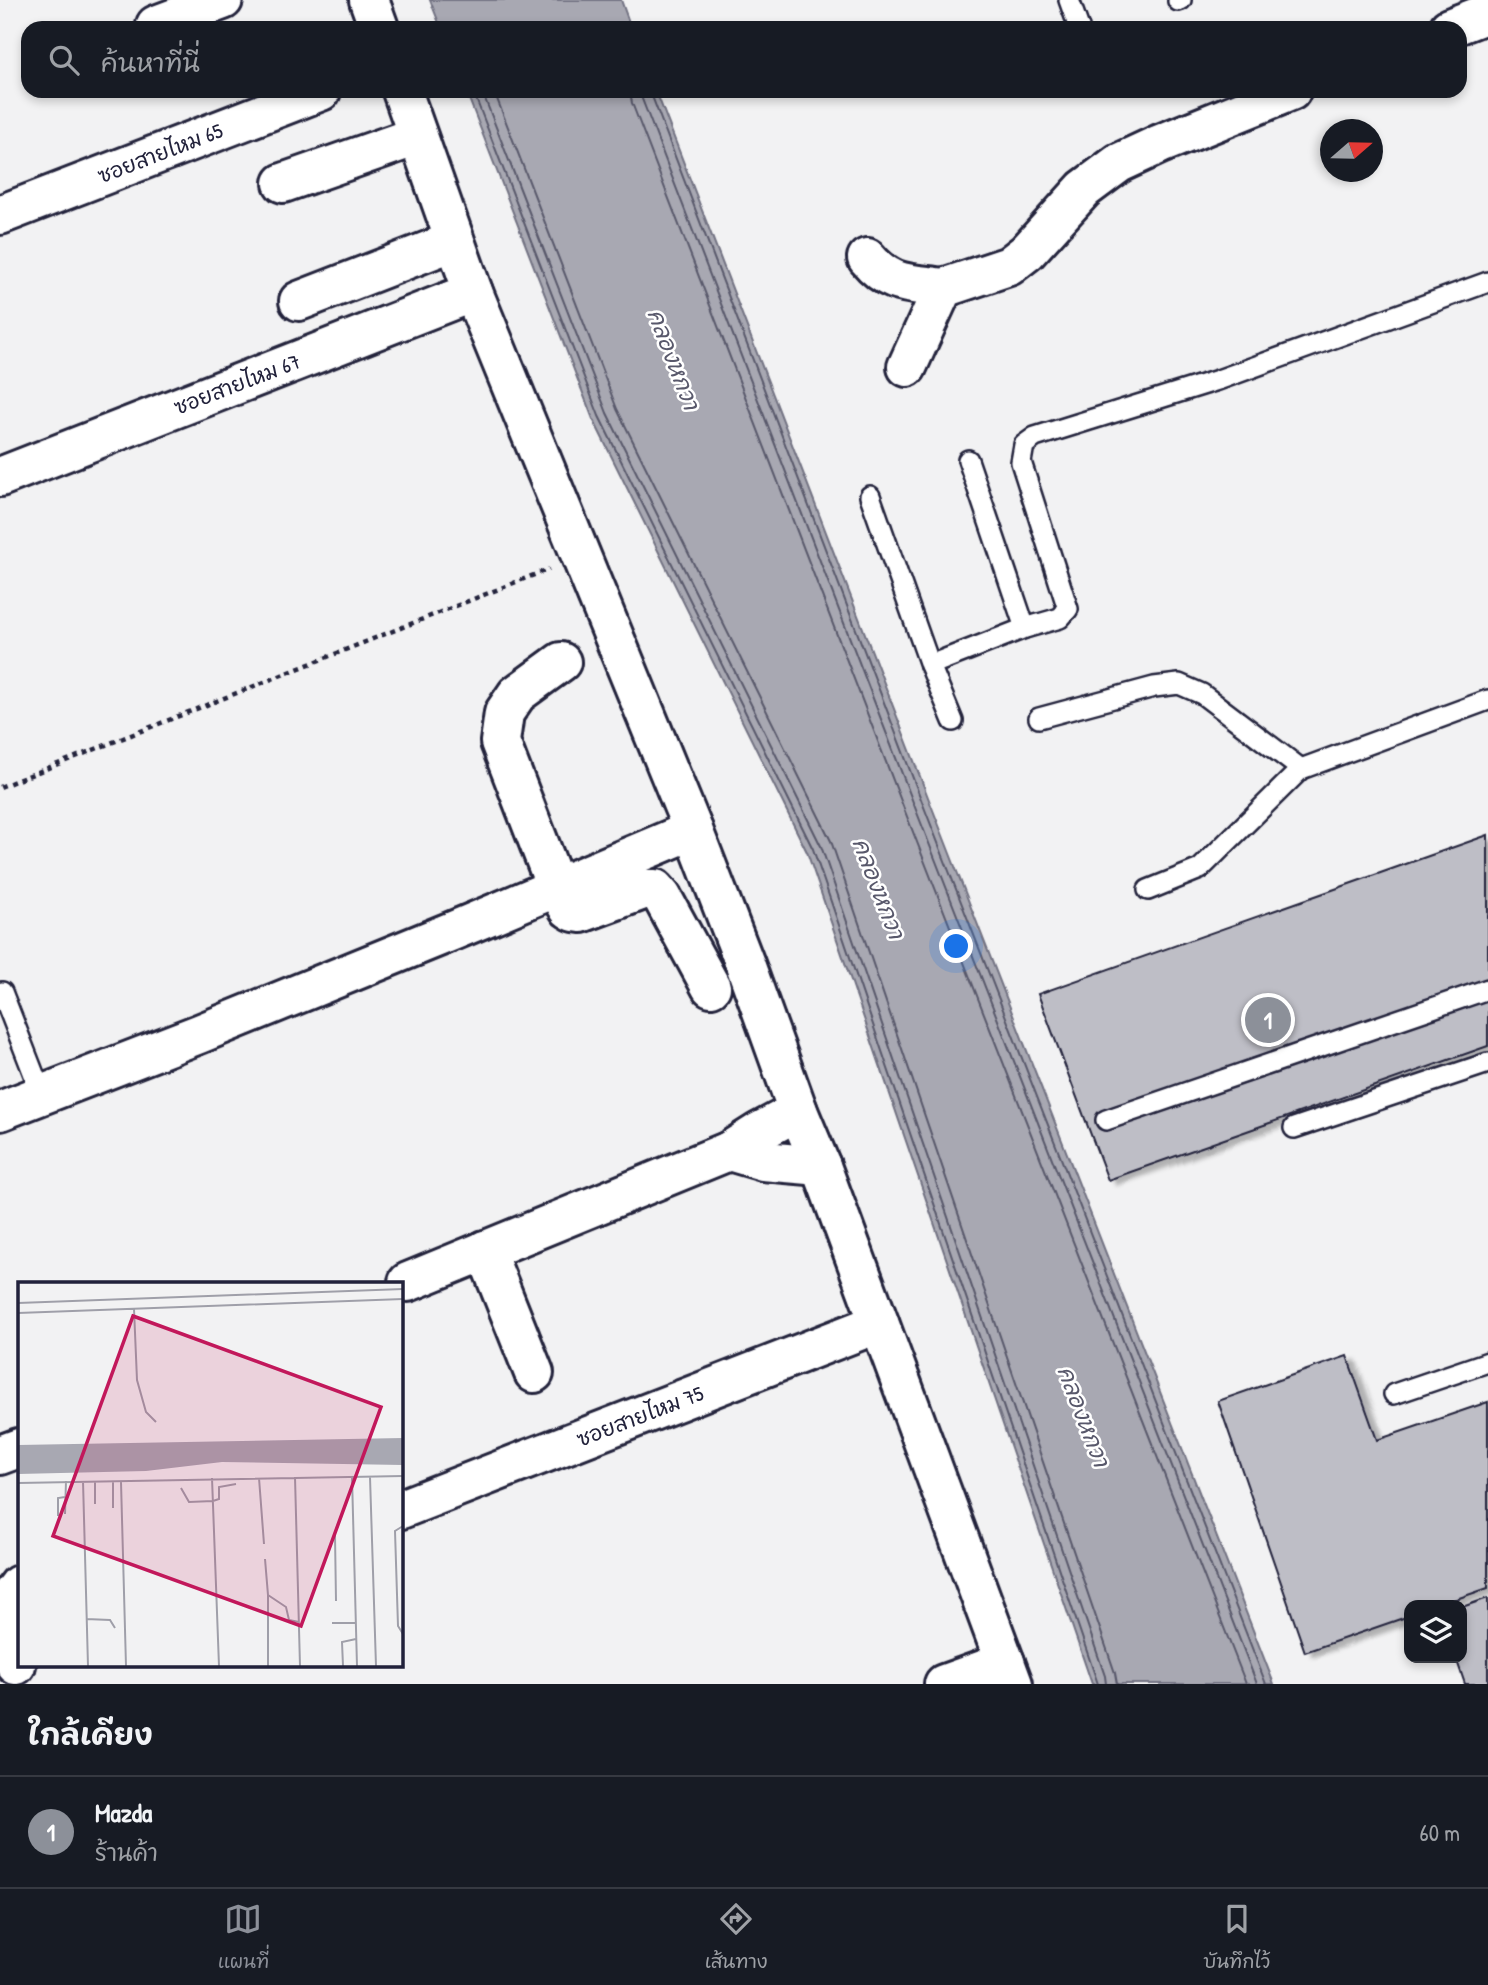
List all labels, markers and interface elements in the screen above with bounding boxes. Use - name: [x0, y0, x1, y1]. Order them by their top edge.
- search box: [21, 21, 1467, 98]
- icon: search: [45, 41, 83, 79]
- text: ค้นหาที่นี่: [101, 45, 200, 80]
- street label: ซอยสายไหม 65: [93, 116, 227, 190]
- north arrow: [1320, 119, 1383, 182]
- water label: คลองหกวา: [641, 304, 708, 416]
- street label: ซอยสายไหม 67: [170, 347, 304, 421]
- water label: คลองหกวา: [846, 833, 913, 945]
- your location: [939, 929, 973, 963]
- pin: 1: [1245, 994, 1291, 1046]
- inset map: [18, 1282, 402, 1666]
- water label: คลองหกวา: [1051, 1361, 1118, 1473]
- street label: ซอยสายไหม 75: [572, 1378, 708, 1454]
- map controls: [1404, 1600, 1467, 1663]
- button: layers: [1404, 1600, 1467, 1663]
- text: ใกล้เคียง: [28, 1714, 153, 1754]
- text: Mazda: [95, 1795, 152, 1830]
- text: 1: [47, 1817, 55, 1848]
- text: 60 m: [1420, 1817, 1460, 1848]
- text: ร้านค้า: [95, 1837, 158, 1868]
- tab: แผนที่: [218, 1900, 269, 1975]
- tab: เส้นทาง: [705, 1900, 768, 1975]
- tab: บันทึกไว้: [1203, 1900, 1270, 1975]

